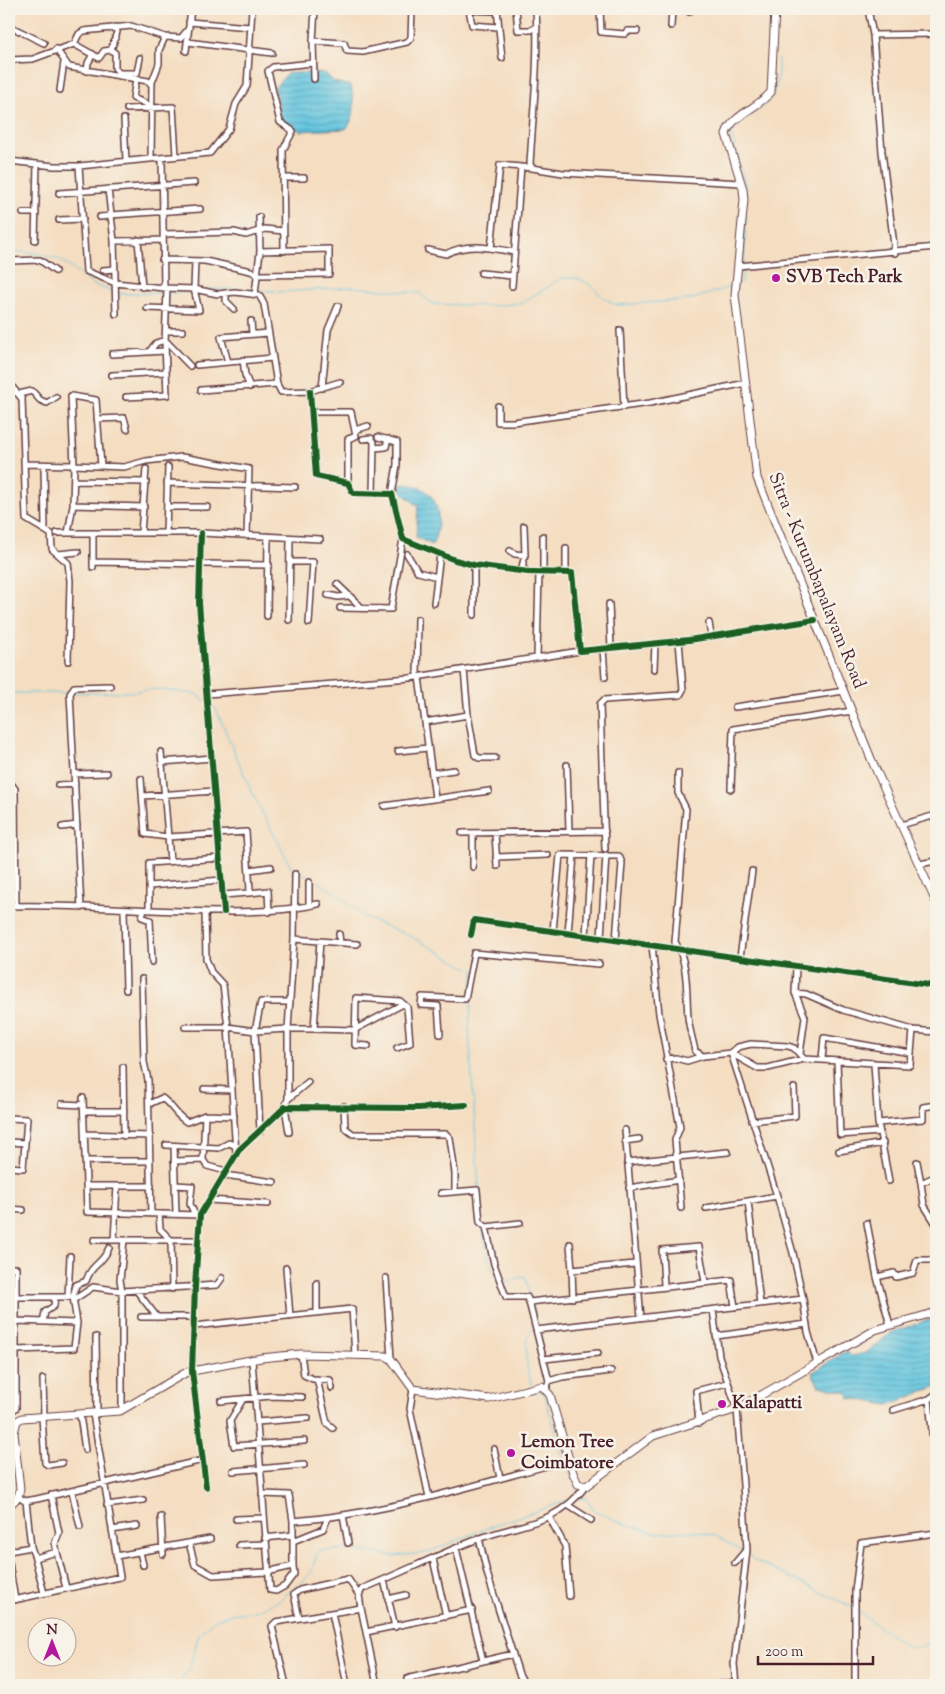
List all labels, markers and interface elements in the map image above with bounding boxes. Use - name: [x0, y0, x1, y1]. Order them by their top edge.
- place label: SVB Tech Park: [786, 265, 903, 291]
- marker: SVB Tech Park: [770, 272, 782, 284]
- street label: Sitra - Kurumbapalayam Road: [761, 469, 871, 693]
- place label: Kalapatti: [732, 1391, 803, 1417]
- marker: Kalapatti: [716, 1398, 728, 1410]
- place label: Lemon Tree Coimbatore: [521, 1430, 614, 1477]
- marker: Lemon Tree Coimbatore: [505, 1447, 517, 1459]
- north arrow: [28, 1616, 78, 1666]
- text: N: [46, 1621, 58, 1641]
- scale bar: [758, 1634, 872, 1666]
- text: 200 m: [765, 1642, 804, 1663]

